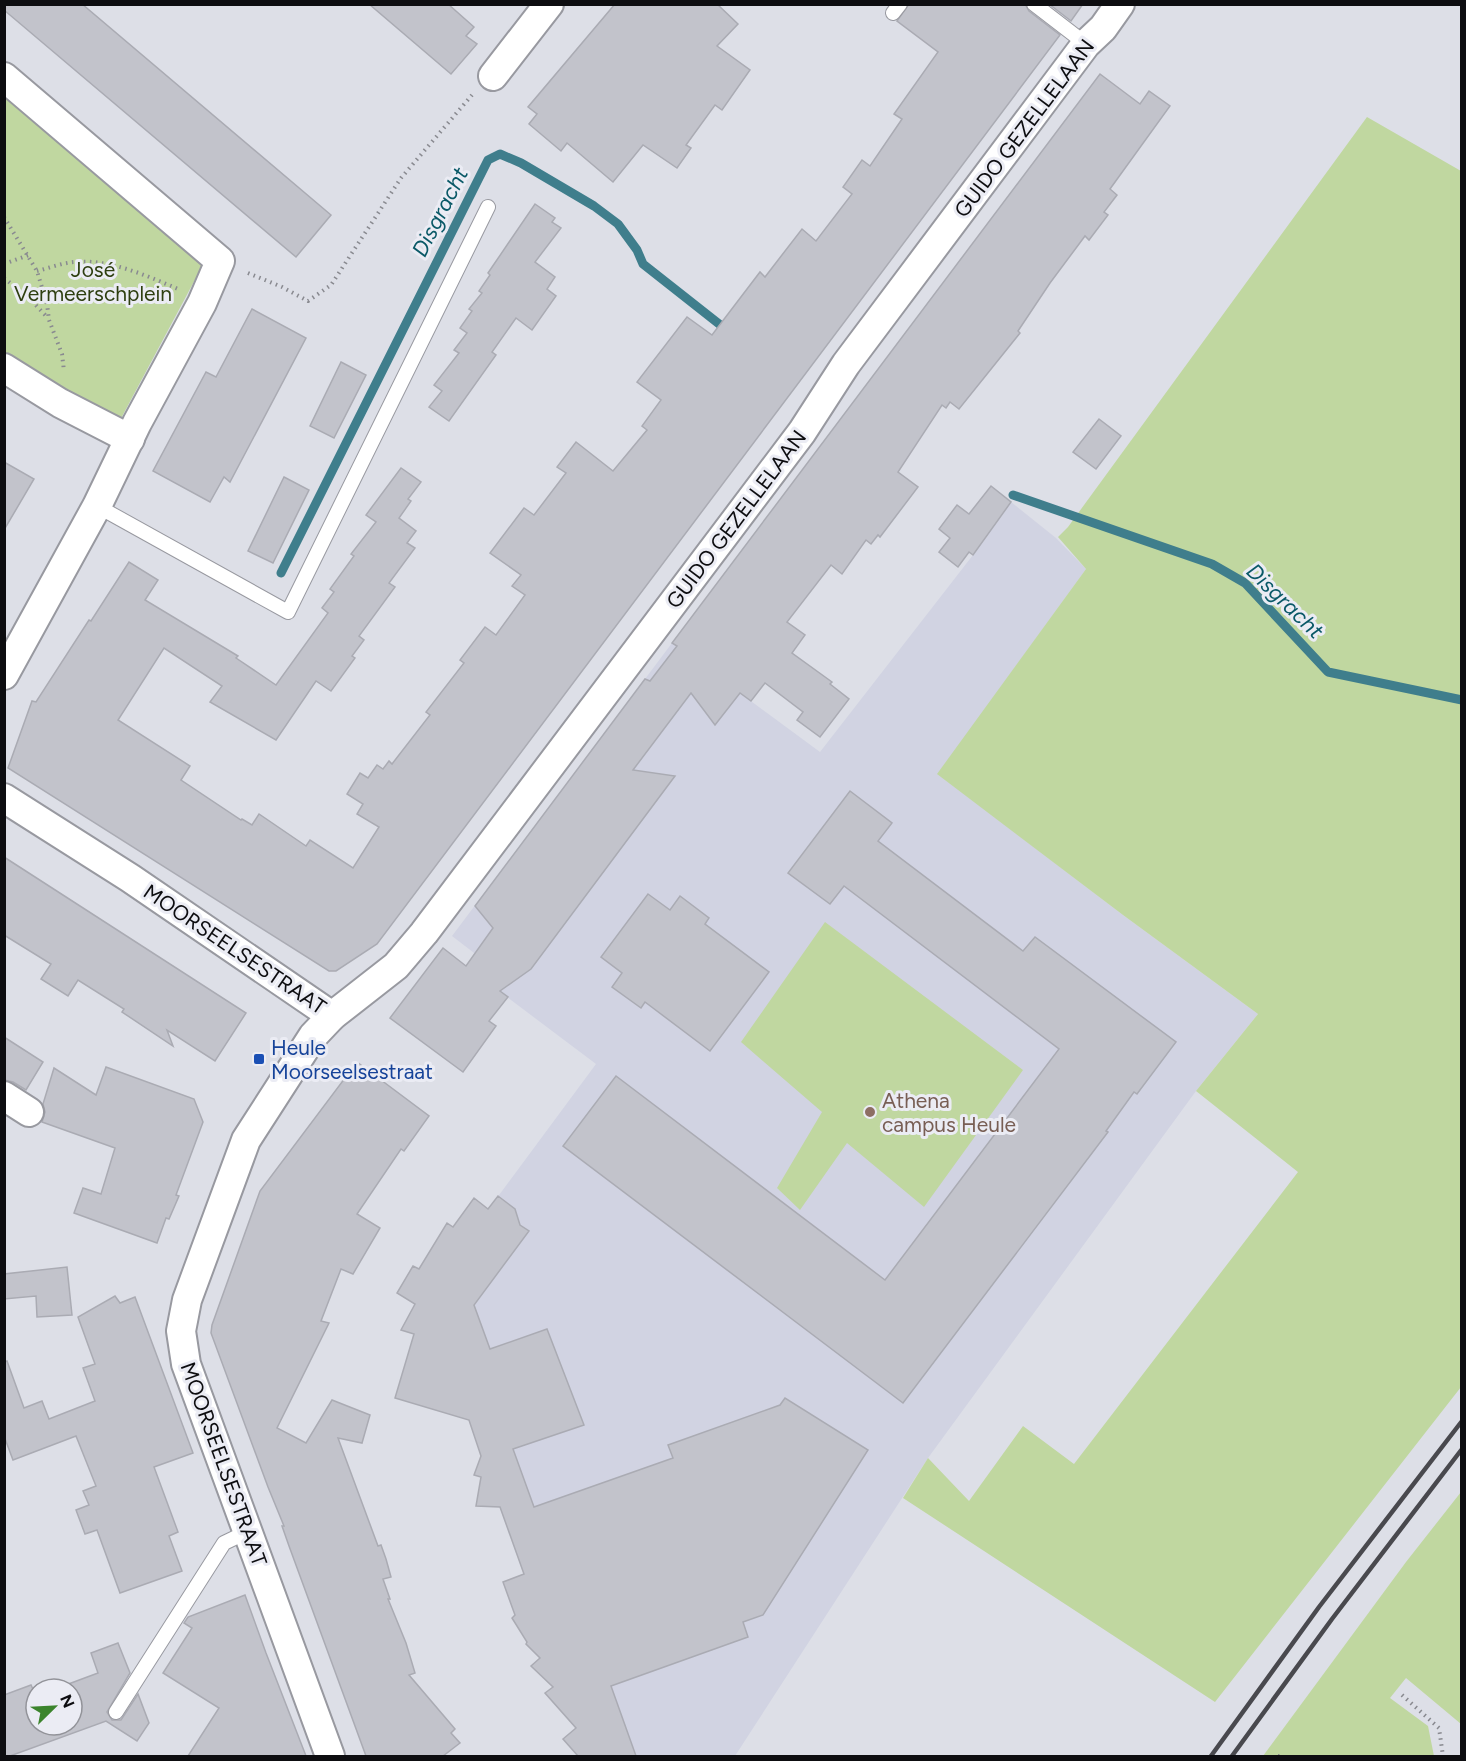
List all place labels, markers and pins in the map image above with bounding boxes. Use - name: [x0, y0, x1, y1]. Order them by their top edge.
- place label: Heule Moorseelsestraat: [271, 1035, 433, 1084]
- marker: Heule Moorseelsestraat: [252, 1052, 266, 1066]
- place label: Athena campus Heule: [882, 1088, 1016, 1137]
- marker: Athena campus Heule: [863, 1105, 877, 1119]

